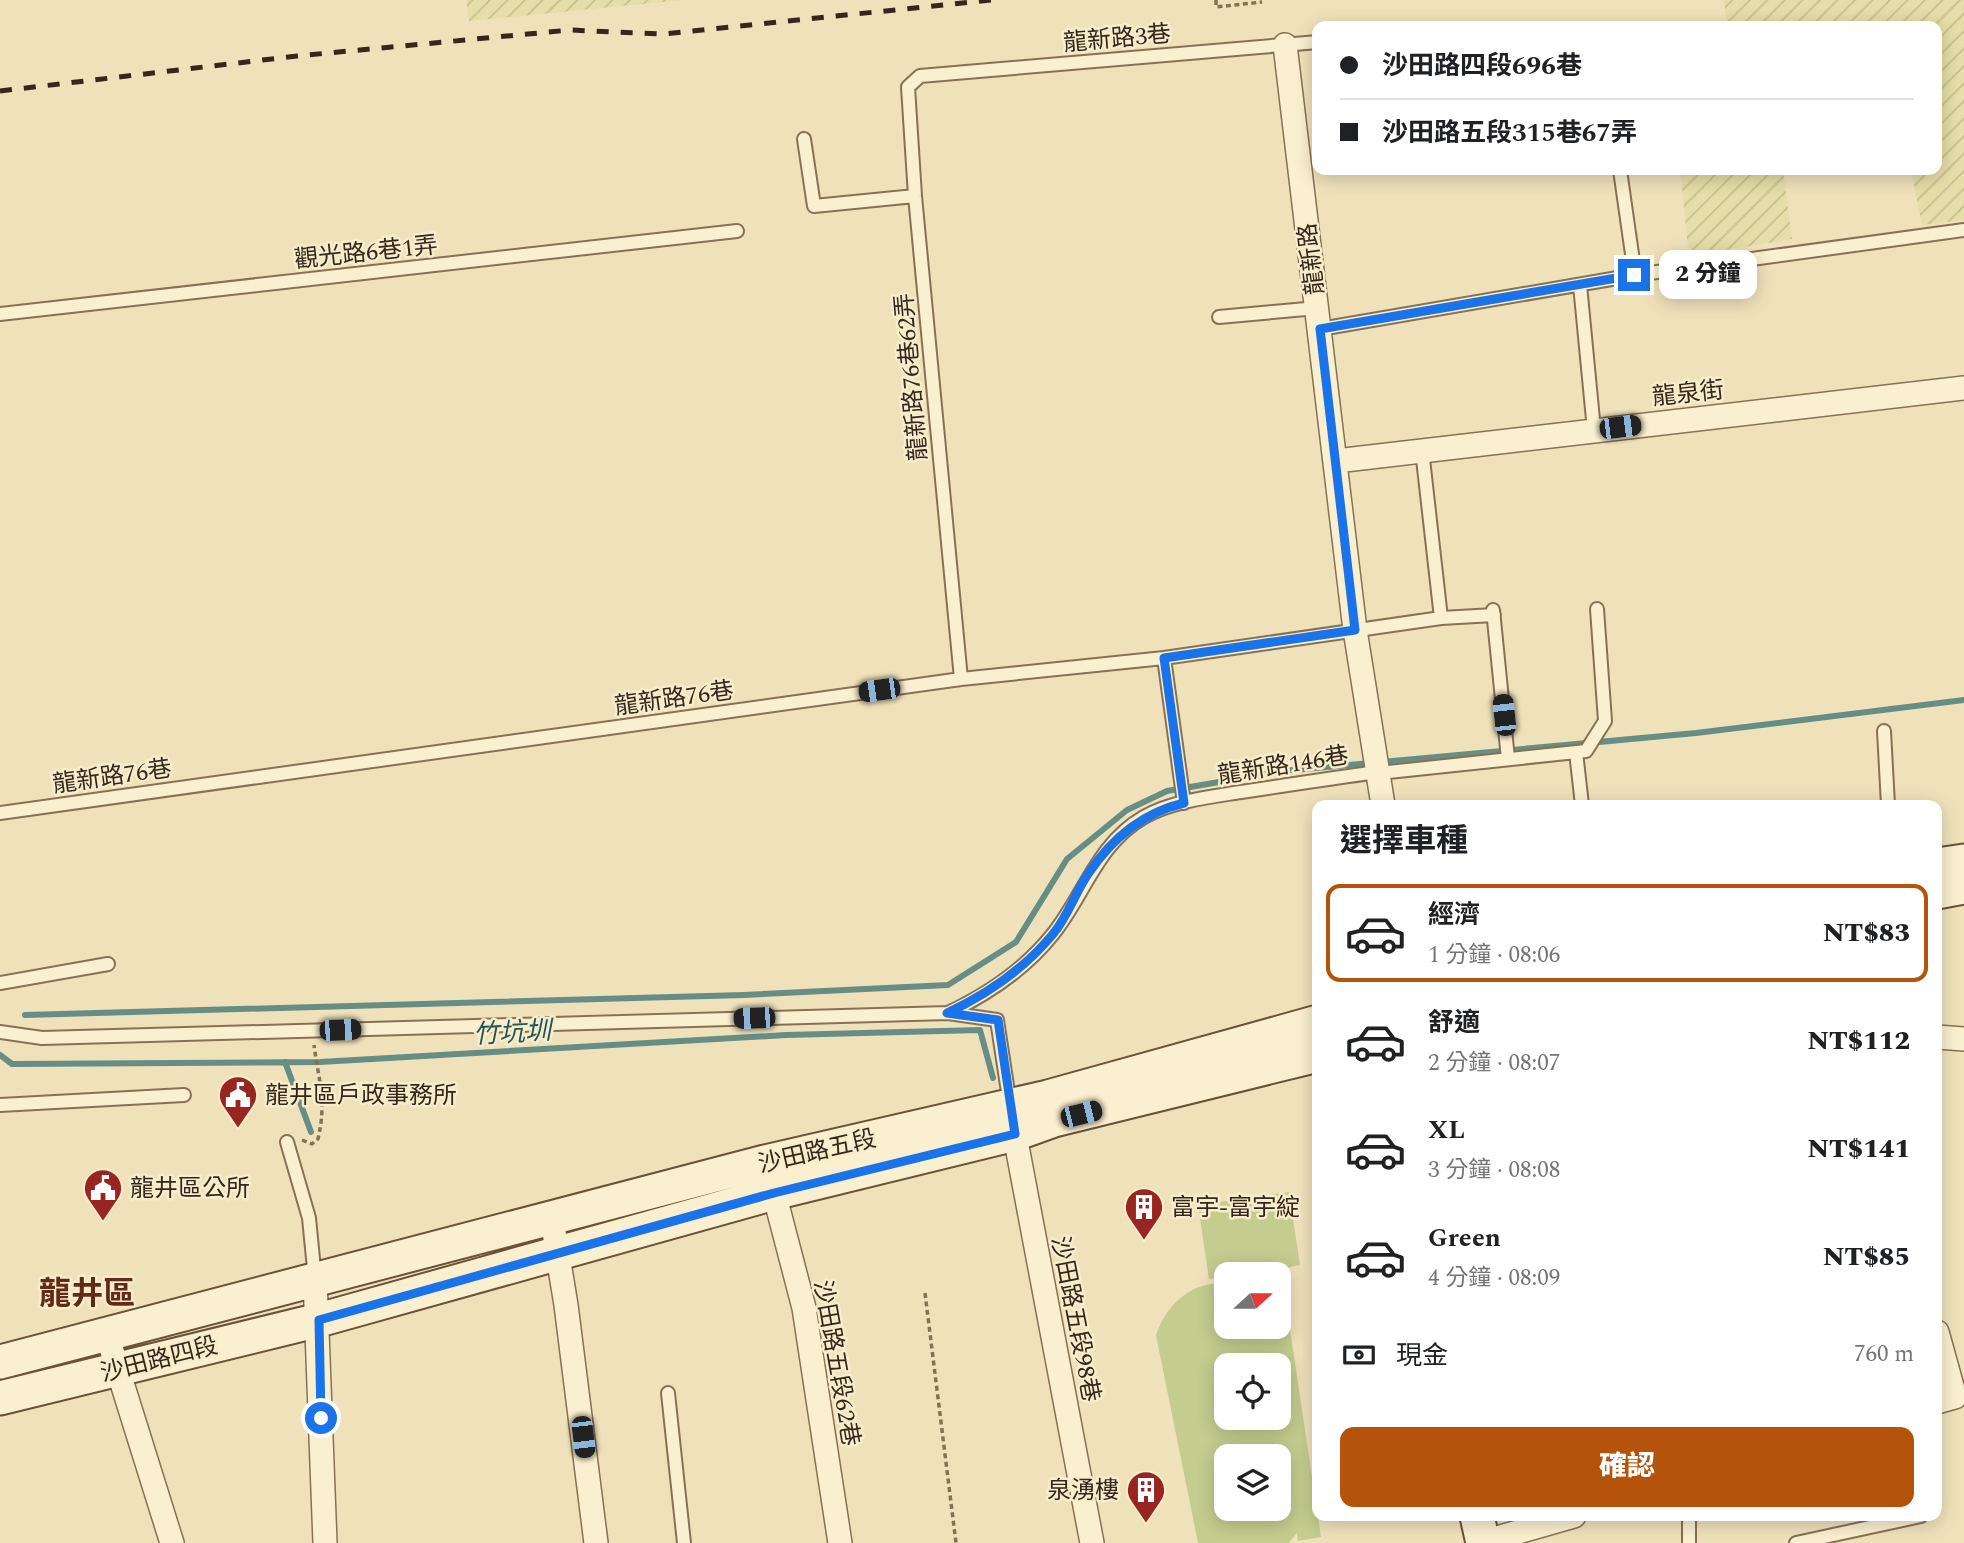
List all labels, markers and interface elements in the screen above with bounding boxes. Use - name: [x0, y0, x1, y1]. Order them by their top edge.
- street label: 龍新路3巷: [1062, 16, 1172, 62]
- text: 沙田路四段696巷: [1382, 46, 1582, 86]
- text: 沙田路五段315巷67弄: [1382, 113, 1637, 153]
- street label: 龍新路: [1290, 221, 1334, 297]
- street label: 觀光路6巷1弄: [293, 228, 440, 278]
- callout: 2 分鐘: [1658, 250, 1756, 300]
- text: 2 分鐘: [1675, 257, 1741, 292]
- route end: [1618, 259, 1650, 291]
- street label: 龍新路76巷62弄: [887, 292, 937, 462]
- street label: 龍泉街: [1650, 372, 1726, 416]
- car: [1598, 414, 1643, 440]
- street label: 龍新路76巷: [612, 673, 736, 725]
- car: [857, 677, 902, 703]
- car: [1492, 693, 1517, 737]
- street label: 龍新路146巷: [1215, 738, 1351, 794]
- street label: 龍新路76巷: [50, 751, 174, 803]
- text: 選擇車種: [1340, 817, 1468, 866]
- text: 經濟: [1428, 895, 1480, 935]
- icon: car: [1344, 902, 1407, 965]
- text: NT$83: [1823, 913, 1910, 953]
- text: 1 分鐘 · 08:06: [1428, 938, 1560, 973]
- text: 舒適: [1428, 1003, 1480, 1043]
- car: [733, 1007, 776, 1029]
- icon: car: [1344, 1010, 1407, 1073]
- water label: 竹坑圳: [472, 1011, 556, 1055]
- car: [319, 1019, 362, 1041]
- text: NT$112: [1807, 1021, 1910, 1061]
- text: 2 分鐘 · 08:07: [1428, 1046, 1560, 1081]
- public building icon: 龍井區戶政事務所: [217, 1074, 259, 1129]
- place label: 龍井區戶政事務所: [265, 1078, 457, 1114]
- car: [1059, 1099, 1104, 1129]
- text: XL: [1428, 1110, 1465, 1150]
- icon: car: [1344, 1118, 1407, 1181]
- street label: 沙田路五段: [755, 1121, 880, 1183]
- text: NT$141: [1807, 1129, 1910, 1169]
- text: 3 分鐘 · 08:08: [1428, 1153, 1560, 1188]
- public building icon: 龍井區公所: [82, 1167, 124, 1222]
- place label: 龍井區公所: [130, 1171, 250, 1207]
- building icon: 富宇-富宇綻: [1123, 1186, 1165, 1241]
- place label: 富宇-富宇綻: [1171, 1190, 1300, 1226]
- text: Green: [1428, 1218, 1501, 1258]
- icon: car: [1344, 1226, 1407, 1289]
- street label: 沙田路五段98巷: [1041, 1233, 1109, 1405]
- text: NT$85: [1823, 1237, 1910, 1277]
- text: 4 分鐘 · 08:09: [1428, 1261, 1560, 1296]
- north arrow: [1214, 1262, 1292, 1339]
- map controls: [1214, 1262, 1291, 1521]
- district label: 龍井區: [39, 1270, 135, 1319]
- street label: 沙田路五段62巷: [804, 1277, 868, 1449]
- street label: 沙田路四段: [97, 1328, 222, 1392]
- icon: cash: [1340, 1336, 1378, 1374]
- text: 現金: [1396, 1336, 1448, 1376]
- text: 760 m: [1854, 1337, 1914, 1372]
- button: locate: [1214, 1353, 1291, 1430]
- route start: [305, 1402, 337, 1434]
- car: [571, 1415, 596, 1459]
- button: 確認: [1340, 1427, 1914, 1507]
- button: layers: [1214, 1444, 1291, 1521]
- building icon: 泉湧樓: [1125, 1469, 1167, 1524]
- place label: 泉湧樓: [1047, 1473, 1119, 1509]

